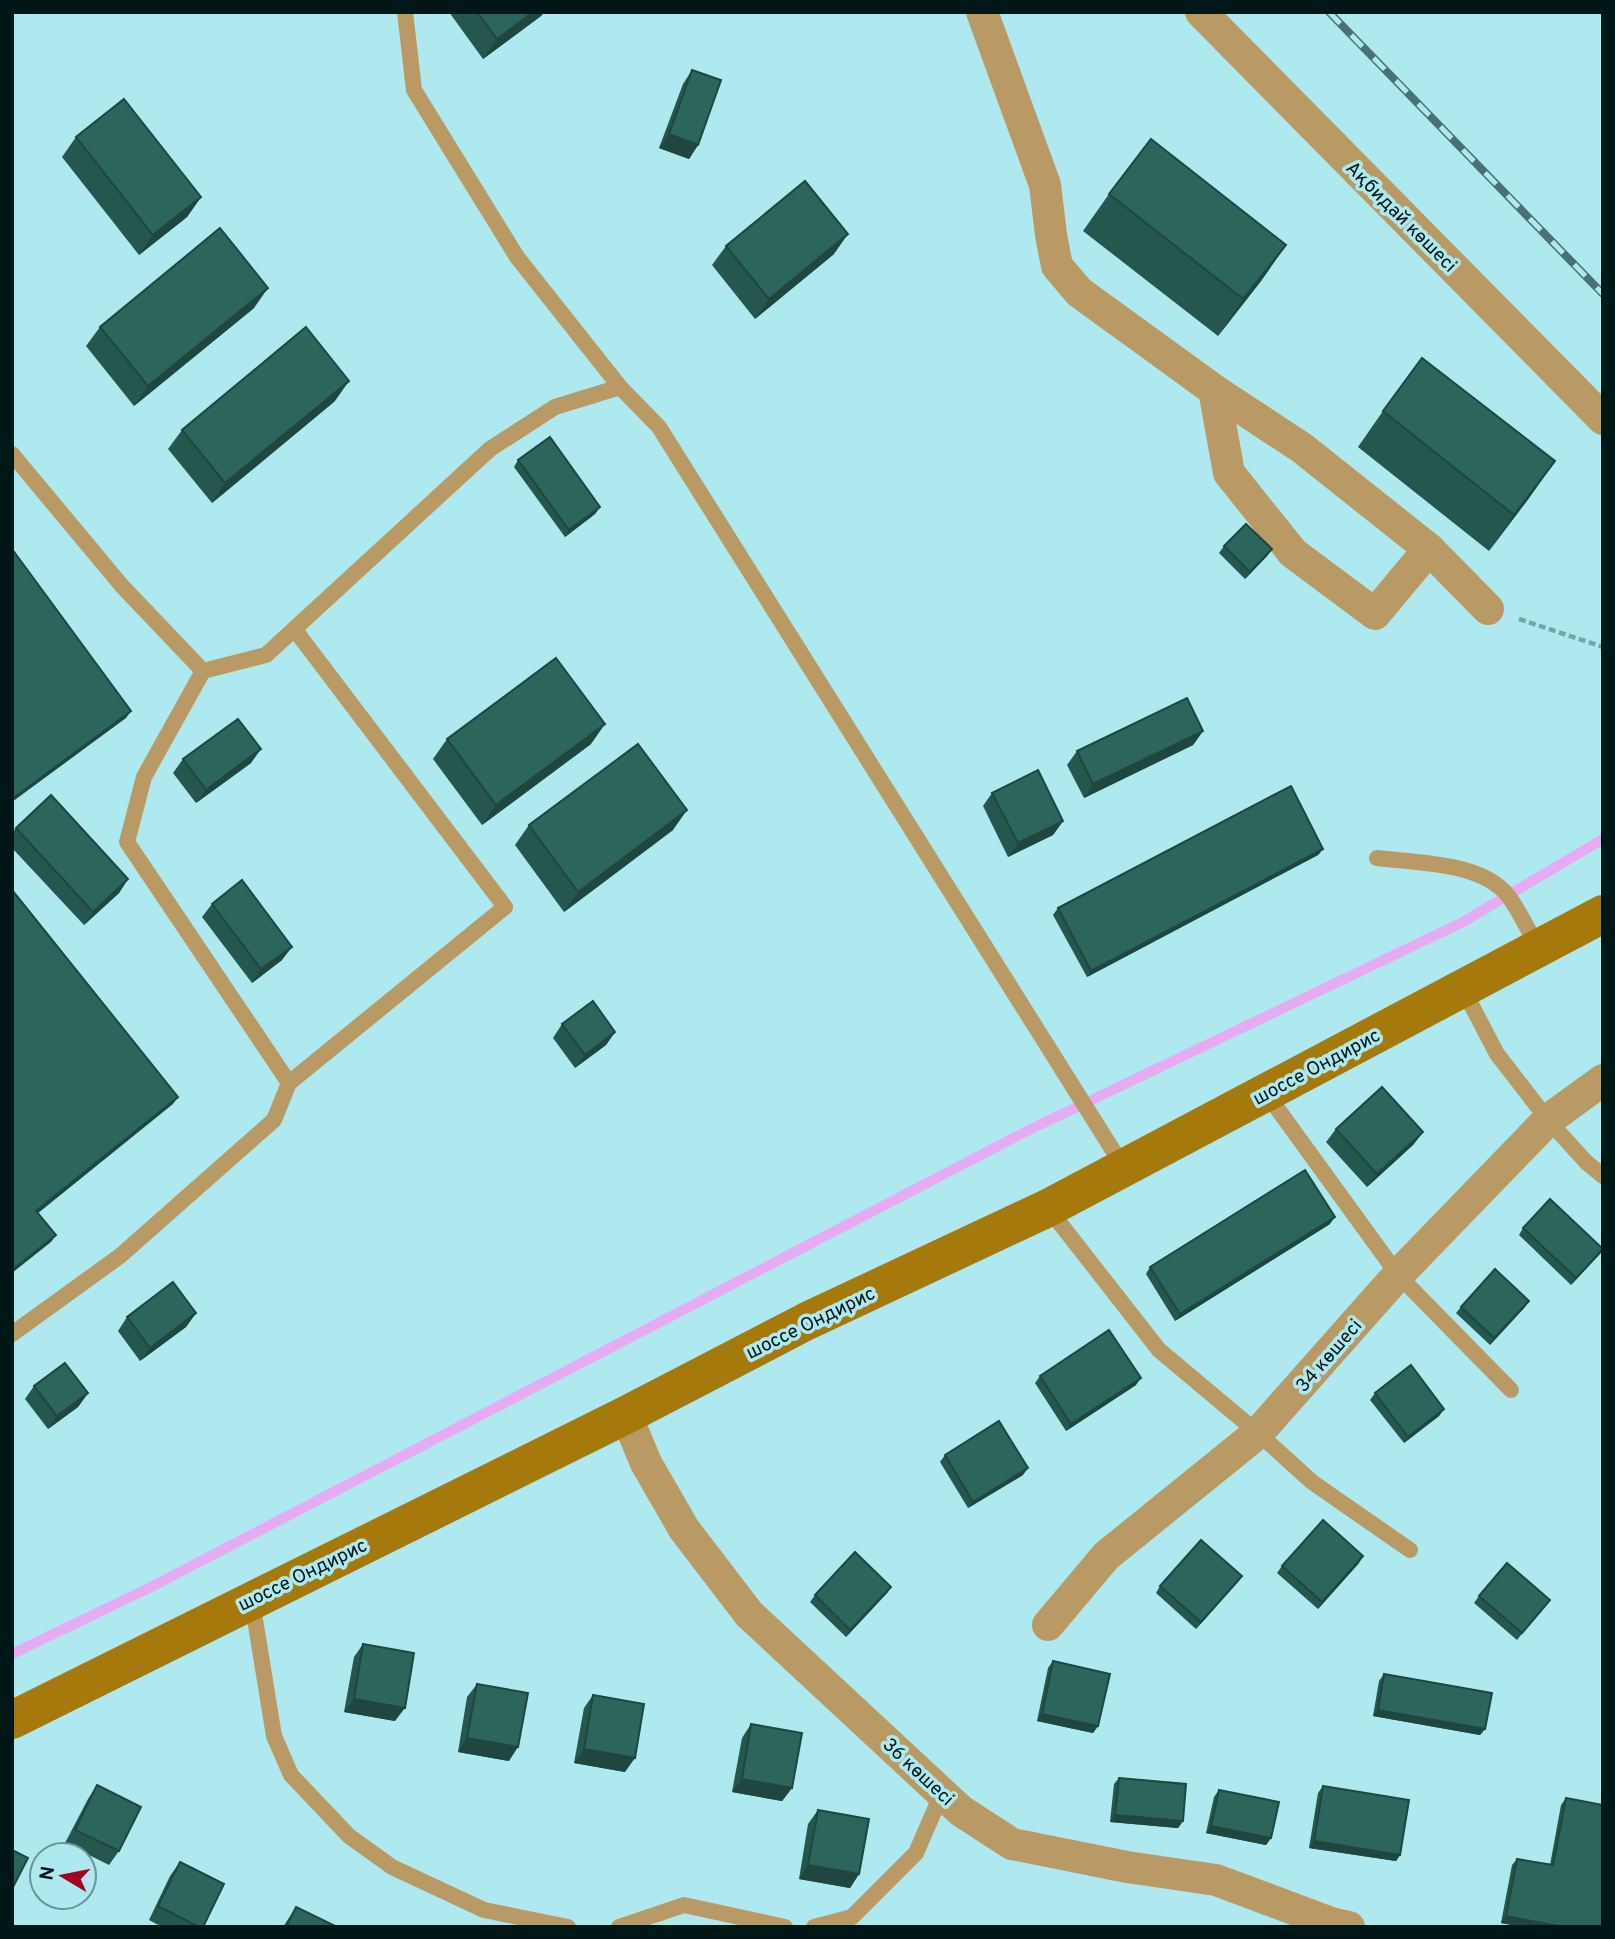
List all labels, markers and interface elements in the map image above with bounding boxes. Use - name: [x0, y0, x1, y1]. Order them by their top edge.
- street label: Ақбидай көшесі: [1340, 157, 1461, 278]
- street label: шоссе Ондирис: [1249, 1024, 1385, 1111]
- street label: шоссе Ондирис: [742, 1282, 879, 1365]
- street label: 34 көшесі: [1291, 1315, 1368, 1398]
- street label: шоссе Ондирис: [234, 1534, 371, 1617]
- street label: 36 көшесі: [877, 1733, 958, 1812]
- north arrow: [28, 1841, 98, 1911]
- text: N: [35, 1865, 61, 1882]

